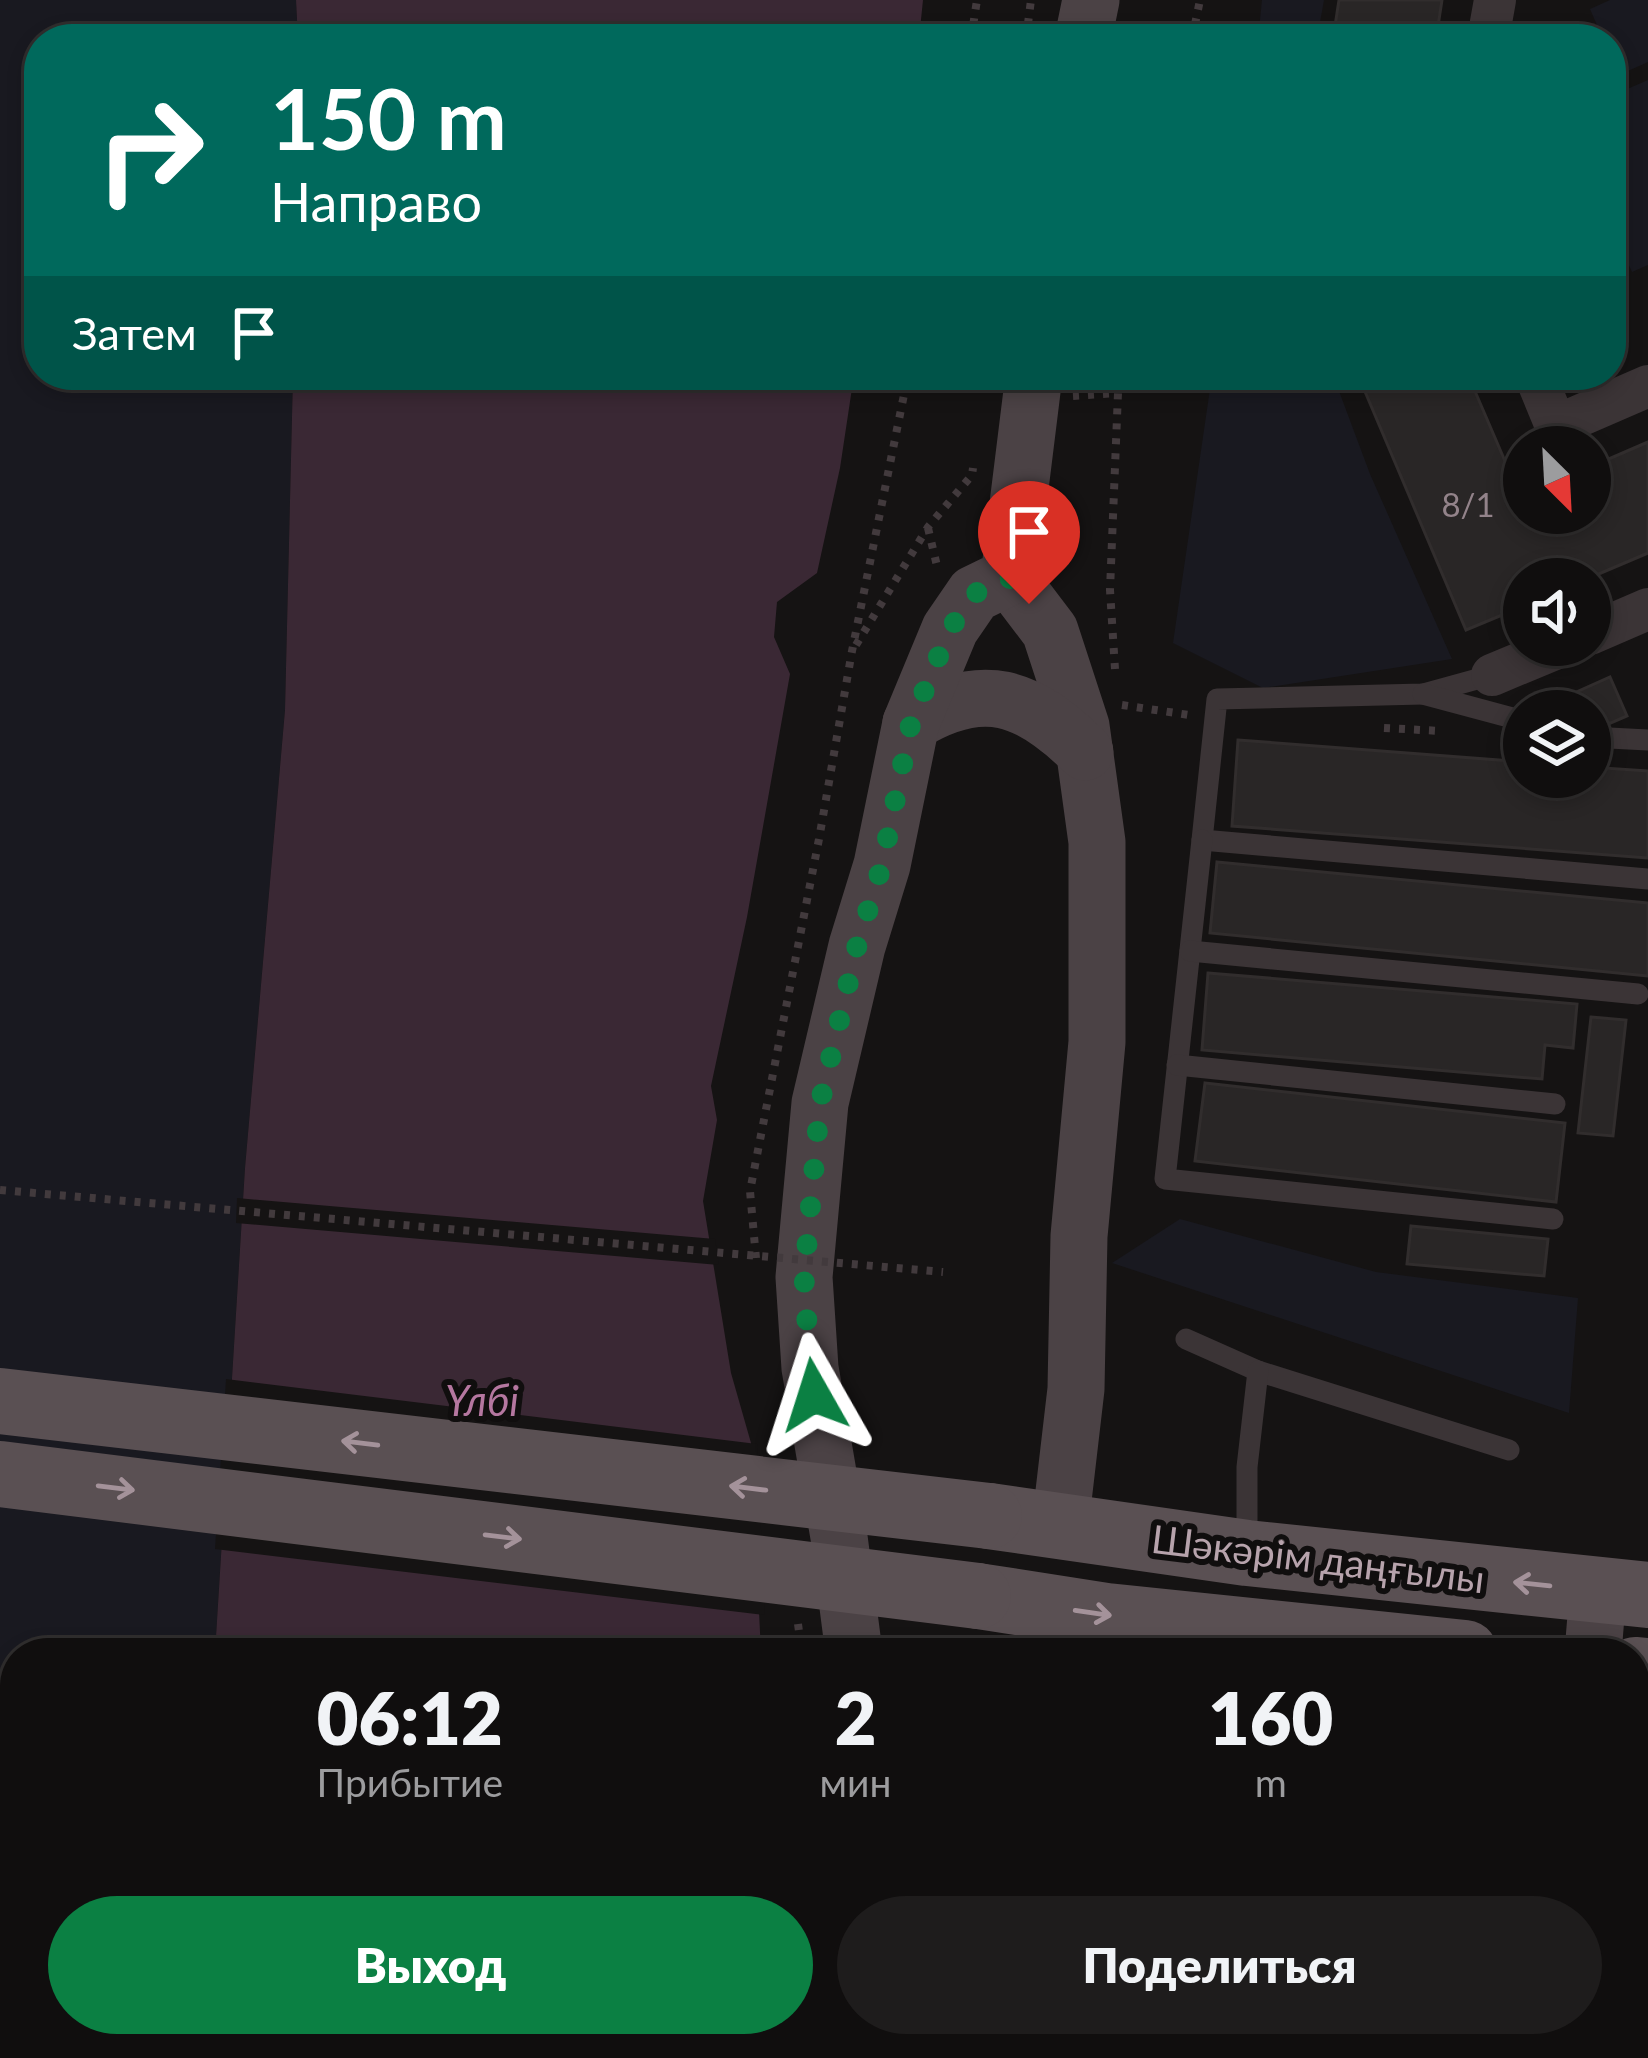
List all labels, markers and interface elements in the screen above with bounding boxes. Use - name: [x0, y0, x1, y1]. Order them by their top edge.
- text: 150 m: [270, 67, 507, 168]
- icon: right: [72, 72, 228, 228]
- text: Направо: [270, 169, 482, 234]
- icon: arrive: [221, 300, 287, 366]
- text: Затем: [72, 306, 197, 360]
- north arrow: [1503, 426, 1611, 534]
- map controls: [1503, 426, 1611, 798]
- pin: [978, 481, 1080, 604]
- house number: 8/1: [1441, 484, 1495, 524]
- icon: arrive: [996, 499, 1062, 565]
- button: sound: [1503, 558, 1611, 666]
- button: layers: [1503, 690, 1611, 798]
- position arrow: [751, 1332, 877, 1458]
- water label: Үлбі: [445, 1375, 519, 1425]
- one-way arrow: [341, 1431, 380, 1454]
- one-way arrow: [729, 1476, 768, 1499]
- one-way arrow: [96, 1478, 135, 1500]
- street label: Шәкәрім даңғылы: [1149, 1515, 1487, 1601]
- one-way arrow: [483, 1526, 522, 1548]
- one-way arrow: [1513, 1572, 1552, 1595]
- one-way arrow: [1073, 1602, 1112, 1625]
- text: 06:12: [317, 1674, 503, 1760]
- text: 2: [835, 1674, 876, 1760]
- text: 160: [1208, 1674, 1333, 1760]
- text: Прибытие: [317, 1759, 503, 1805]
- text: мин: [820, 1759, 892, 1805]
- text: m: [1255, 1759, 1287, 1805]
- button: Выход: [48, 1896, 813, 2034]
- button: Поделиться: [837, 1896, 1602, 2034]

